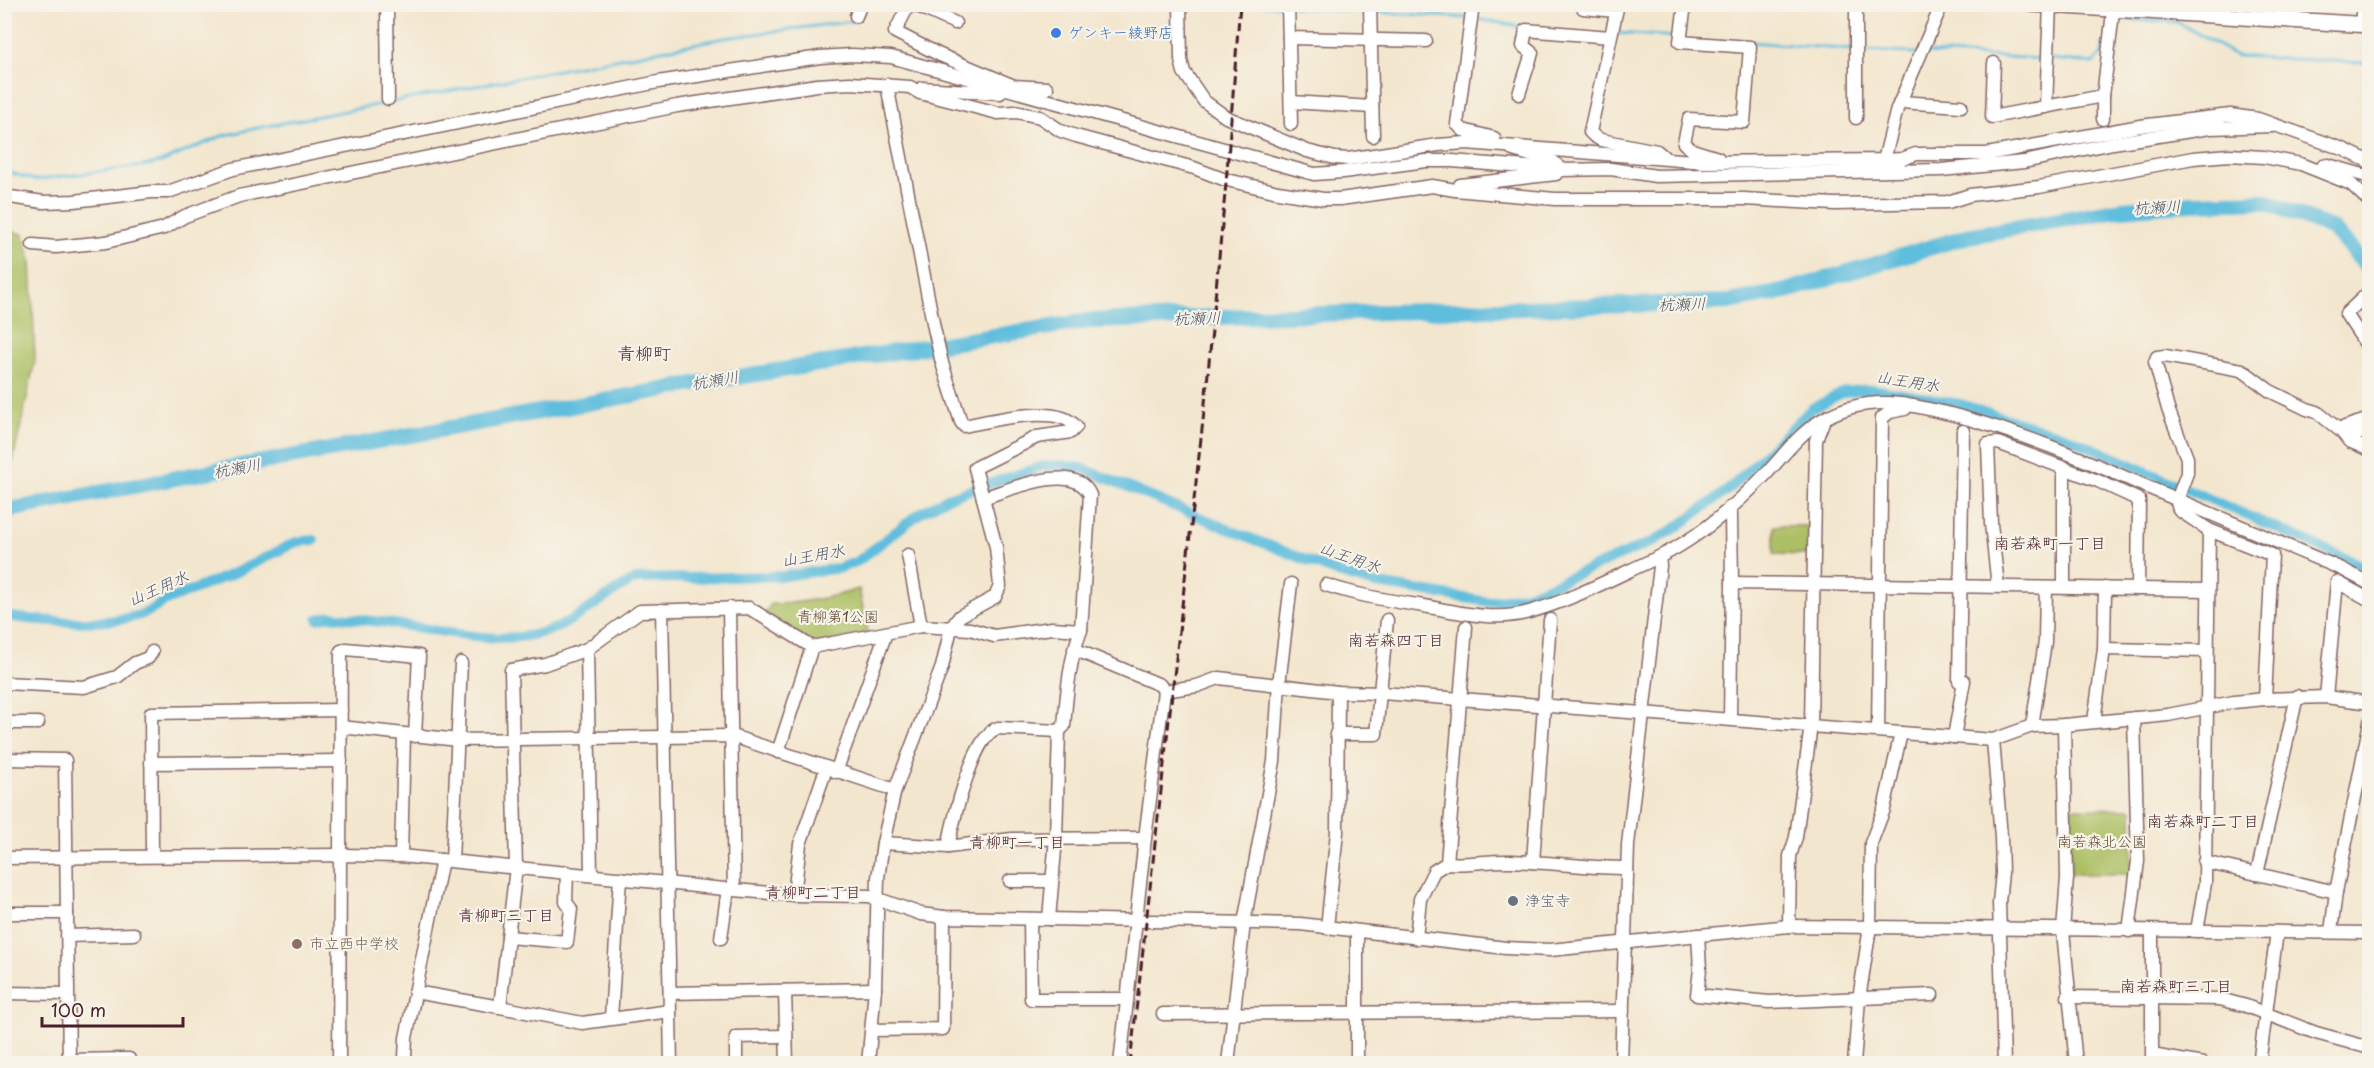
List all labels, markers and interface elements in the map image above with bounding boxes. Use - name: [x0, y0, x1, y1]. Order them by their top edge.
- place label: ゲンキー綾野店: [1068, 20, 1173, 43]
- marker: ゲンキー綾野店: [1049, 26, 1063, 40]
- water label: 杭瀬川: [2132, 193, 2182, 219]
- water label: 杭瀬川: [1658, 290, 1706, 316]
- water label: 杭瀬川: [1173, 304, 1221, 330]
- district label: 青柳町: [617, 339, 671, 366]
- water label: 杭瀬川: [689, 363, 740, 395]
- water label: 山王用水: [1875, 363, 1942, 397]
- water label: 杭瀬川: [211, 451, 263, 483]
- district label: 南若森町一丁目: [1994, 530, 2106, 554]
- water label: 山王用水: [1316, 534, 1385, 578]
- water label: 山王用水: [779, 537, 846, 571]
- water label: 山王用水: [123, 563, 192, 611]
- park label: 青柳第1公園: [797, 604, 879, 627]
- district label: 南若森四丁目: [1348, 627, 1444, 651]
- district label: 南若森町二丁目: [2147, 808, 2259, 832]
- district label: 青柳町一丁目: [969, 829, 1065, 853]
- park label: 南若森北公園: [2057, 829, 2147, 852]
- district label: 青柳町二丁目: [765, 879, 861, 903]
- place label: 浄宝寺: [1525, 888, 1570, 911]
- marker: 浄宝寺: [1506, 894, 1520, 908]
- district label: 青柳町三丁目: [458, 902, 554, 926]
- place label: 市立西中学校: [309, 931, 399, 954]
- marker: 市立西中学校: [290, 937, 304, 951]
- district label: 南若森町三丁目: [2120, 973, 2232, 997]
- scale bar: [42, 990, 183, 1028]
- text: 100 m: [51, 996, 106, 1023]

